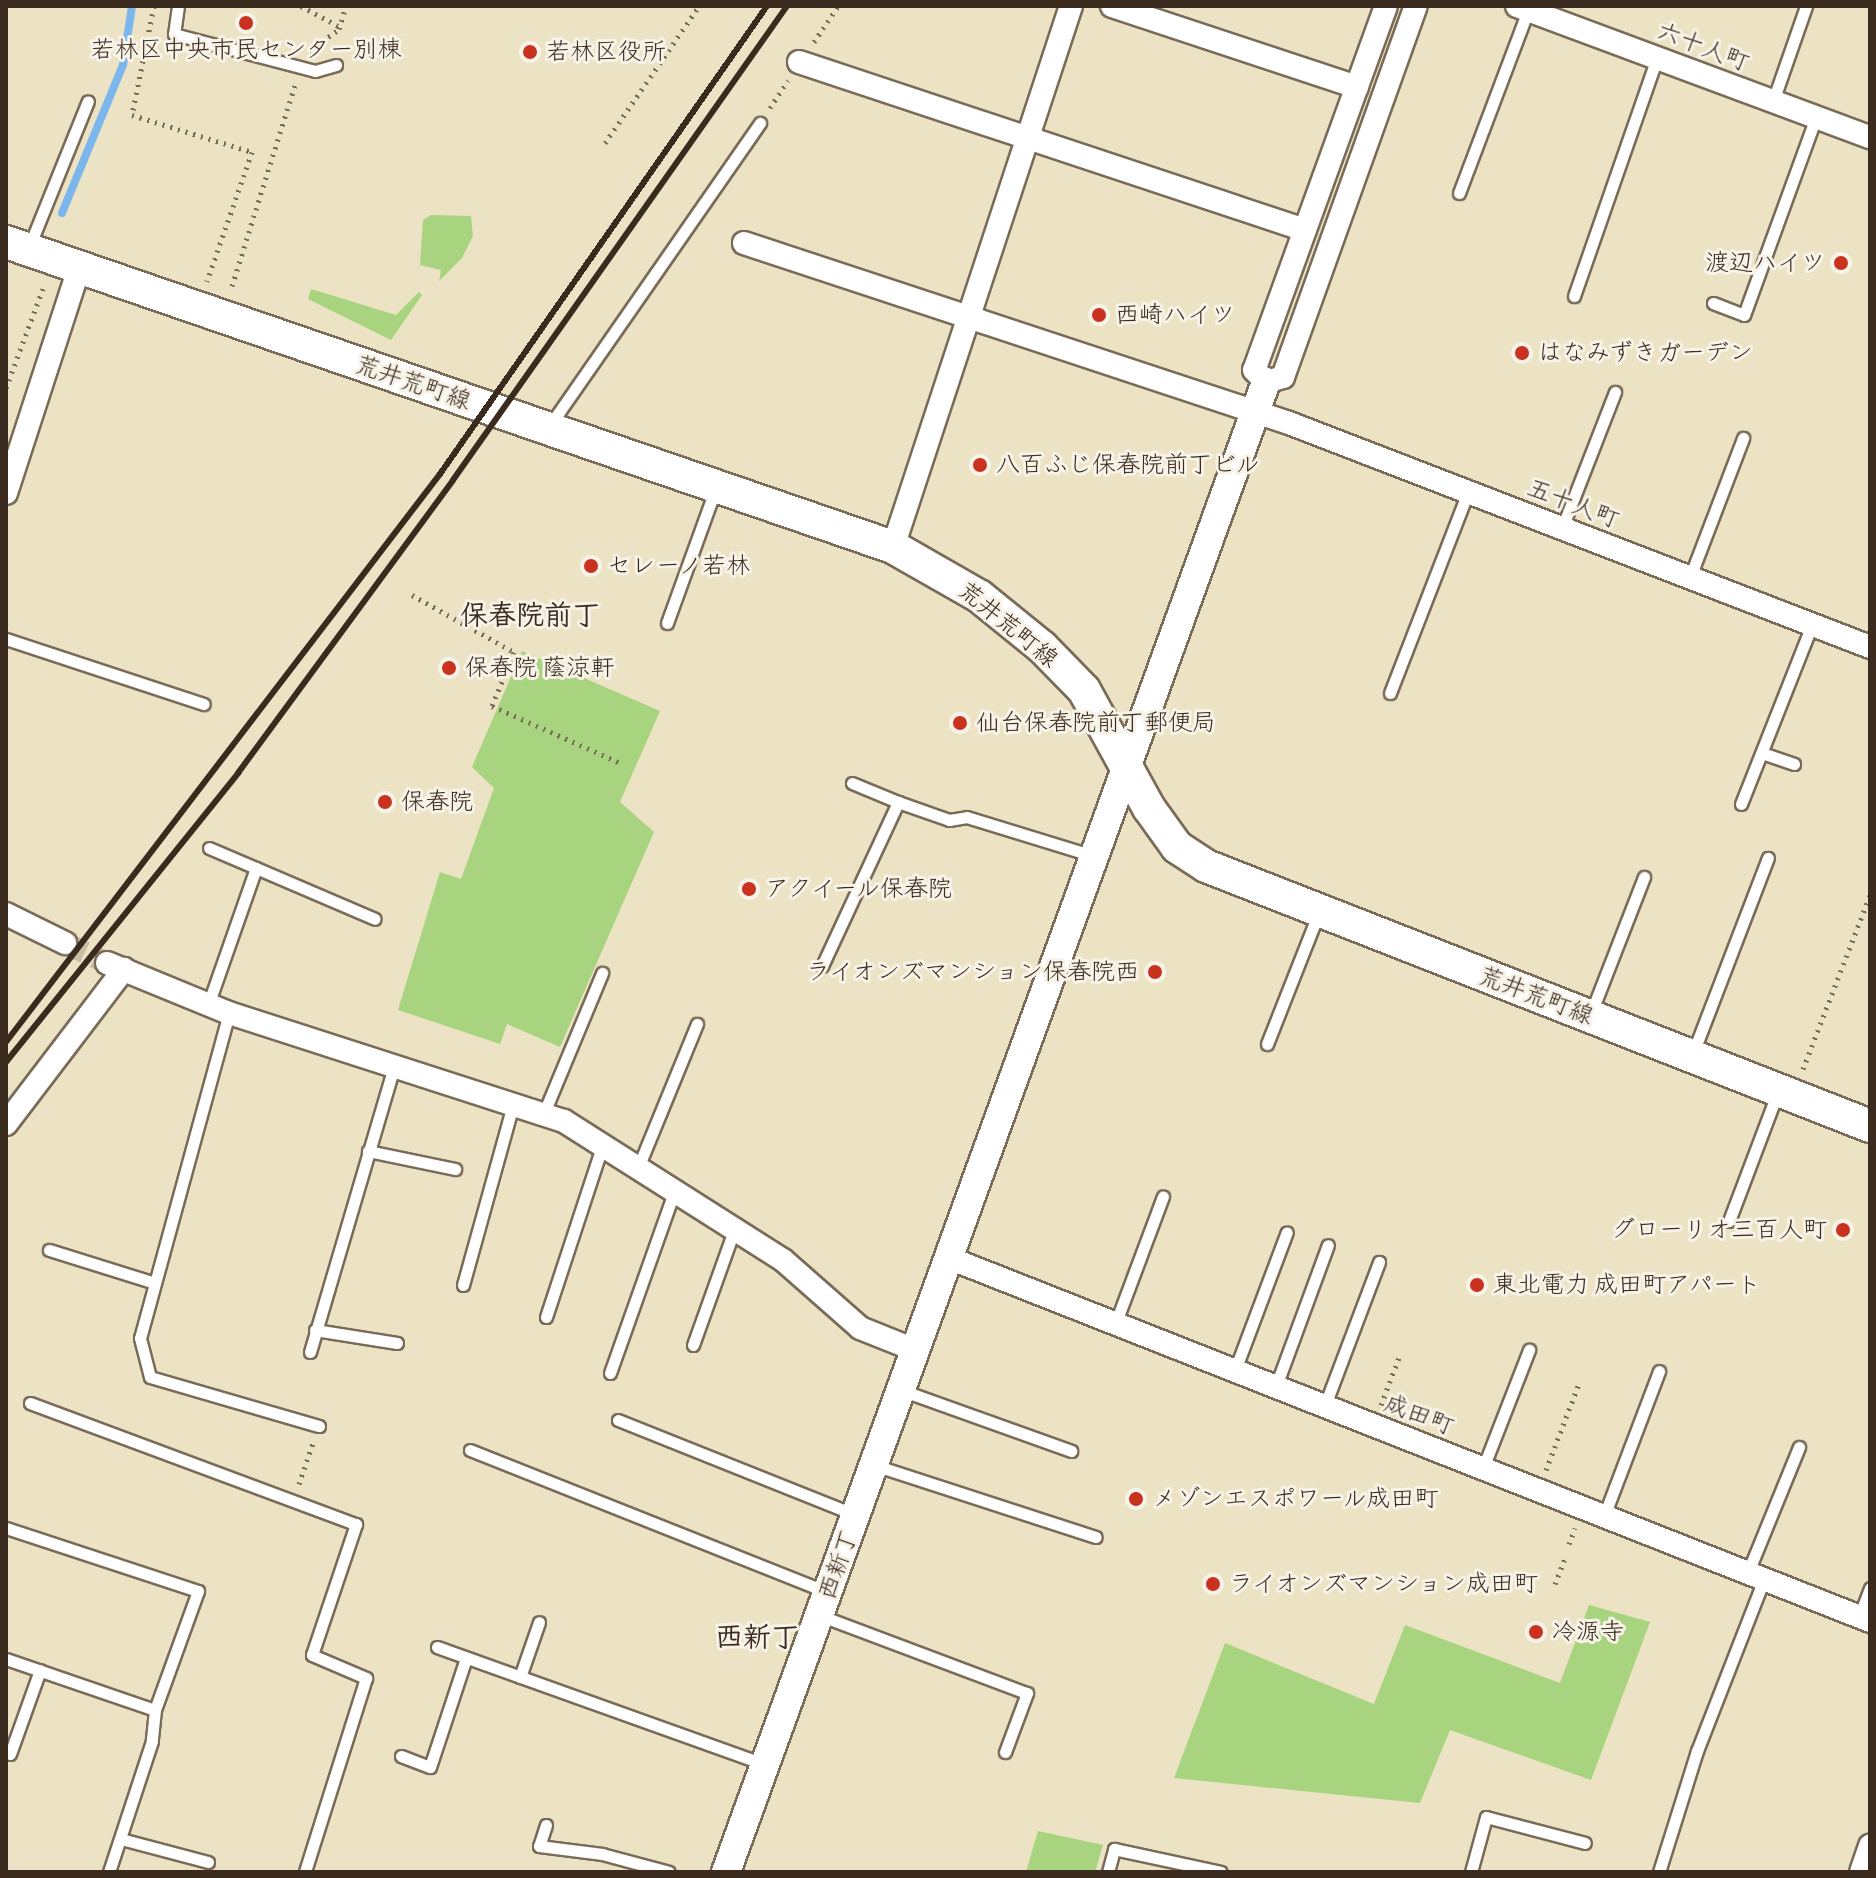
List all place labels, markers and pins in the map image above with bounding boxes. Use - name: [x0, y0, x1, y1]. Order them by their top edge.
- marker: 若林区中央市民センター別棟: [237, 14, 255, 32]
- place label: 若林区中央市民センター別棟: [90, 36, 402, 64]
- place label: 若林区役所: [546, 38, 666, 66]
- marker: 若林区役所: [521, 43, 539, 61]
- place label: 渡辺ハイツ: [1705, 249, 1825, 277]
- marker: 渡辺ハイツ: [1832, 254, 1850, 272]
- place label: 西崎ハイツ: [1115, 301, 1235, 329]
- marker: 西崎ハイツ: [1090, 306, 1108, 324]
- place label: はなみずきガーデン: [1538, 339, 1754, 367]
- marker: はなみずきガーデン: [1513, 344, 1531, 362]
- place label: 八百ふじ保春院前丁ビル: [996, 451, 1260, 479]
- marker: 八百ふじ保春院前丁ビル: [971, 456, 989, 474]
- place label: セレーノ若林: [607, 552, 752, 580]
- marker: セレーノ若林: [582, 557, 600, 575]
- place label: 保春院 蔭涼軒: [465, 654, 614, 682]
- marker: 保春院 蔭涼軒: [440, 659, 458, 677]
- place label: 仙台保春院前丁郵便局: [976, 709, 1216, 737]
- marker: 仙台保春院前丁郵便局: [951, 714, 969, 732]
- place label: 保春院: [401, 788, 473, 816]
- marker: 保春院: [376, 793, 394, 811]
- place label: アクイール保春院: [765, 875, 955, 903]
- marker: アクイール保春院: [740, 880, 758, 898]
- place label: ライオンズマンション保春院西: [803, 958, 1139, 986]
- marker: ライオンズマンション保春院西: [1146, 963, 1164, 981]
- place label: グローリオ三百人町: [1611, 1216, 1827, 1244]
- marker: グローリオ三百人町: [1834, 1221, 1852, 1239]
- place label: 東北電力 成田町アパート: [1493, 1271, 1762, 1299]
- marker: 東北電力 成田町アパート: [1468, 1276, 1486, 1294]
- place label: メゾンエスポワール成田町: [1152, 1485, 1440, 1513]
- marker: メゾンエスポワール成田町: [1127, 1490, 1145, 1508]
- place label: ライオンズマンション成田町: [1229, 1570, 1541, 1598]
- marker: ライオンズマンション成田町: [1204, 1575, 1222, 1593]
- place label: 冷源寺: [1552, 1618, 1624, 1646]
- marker: 冷源寺: [1527, 1623, 1545, 1641]

